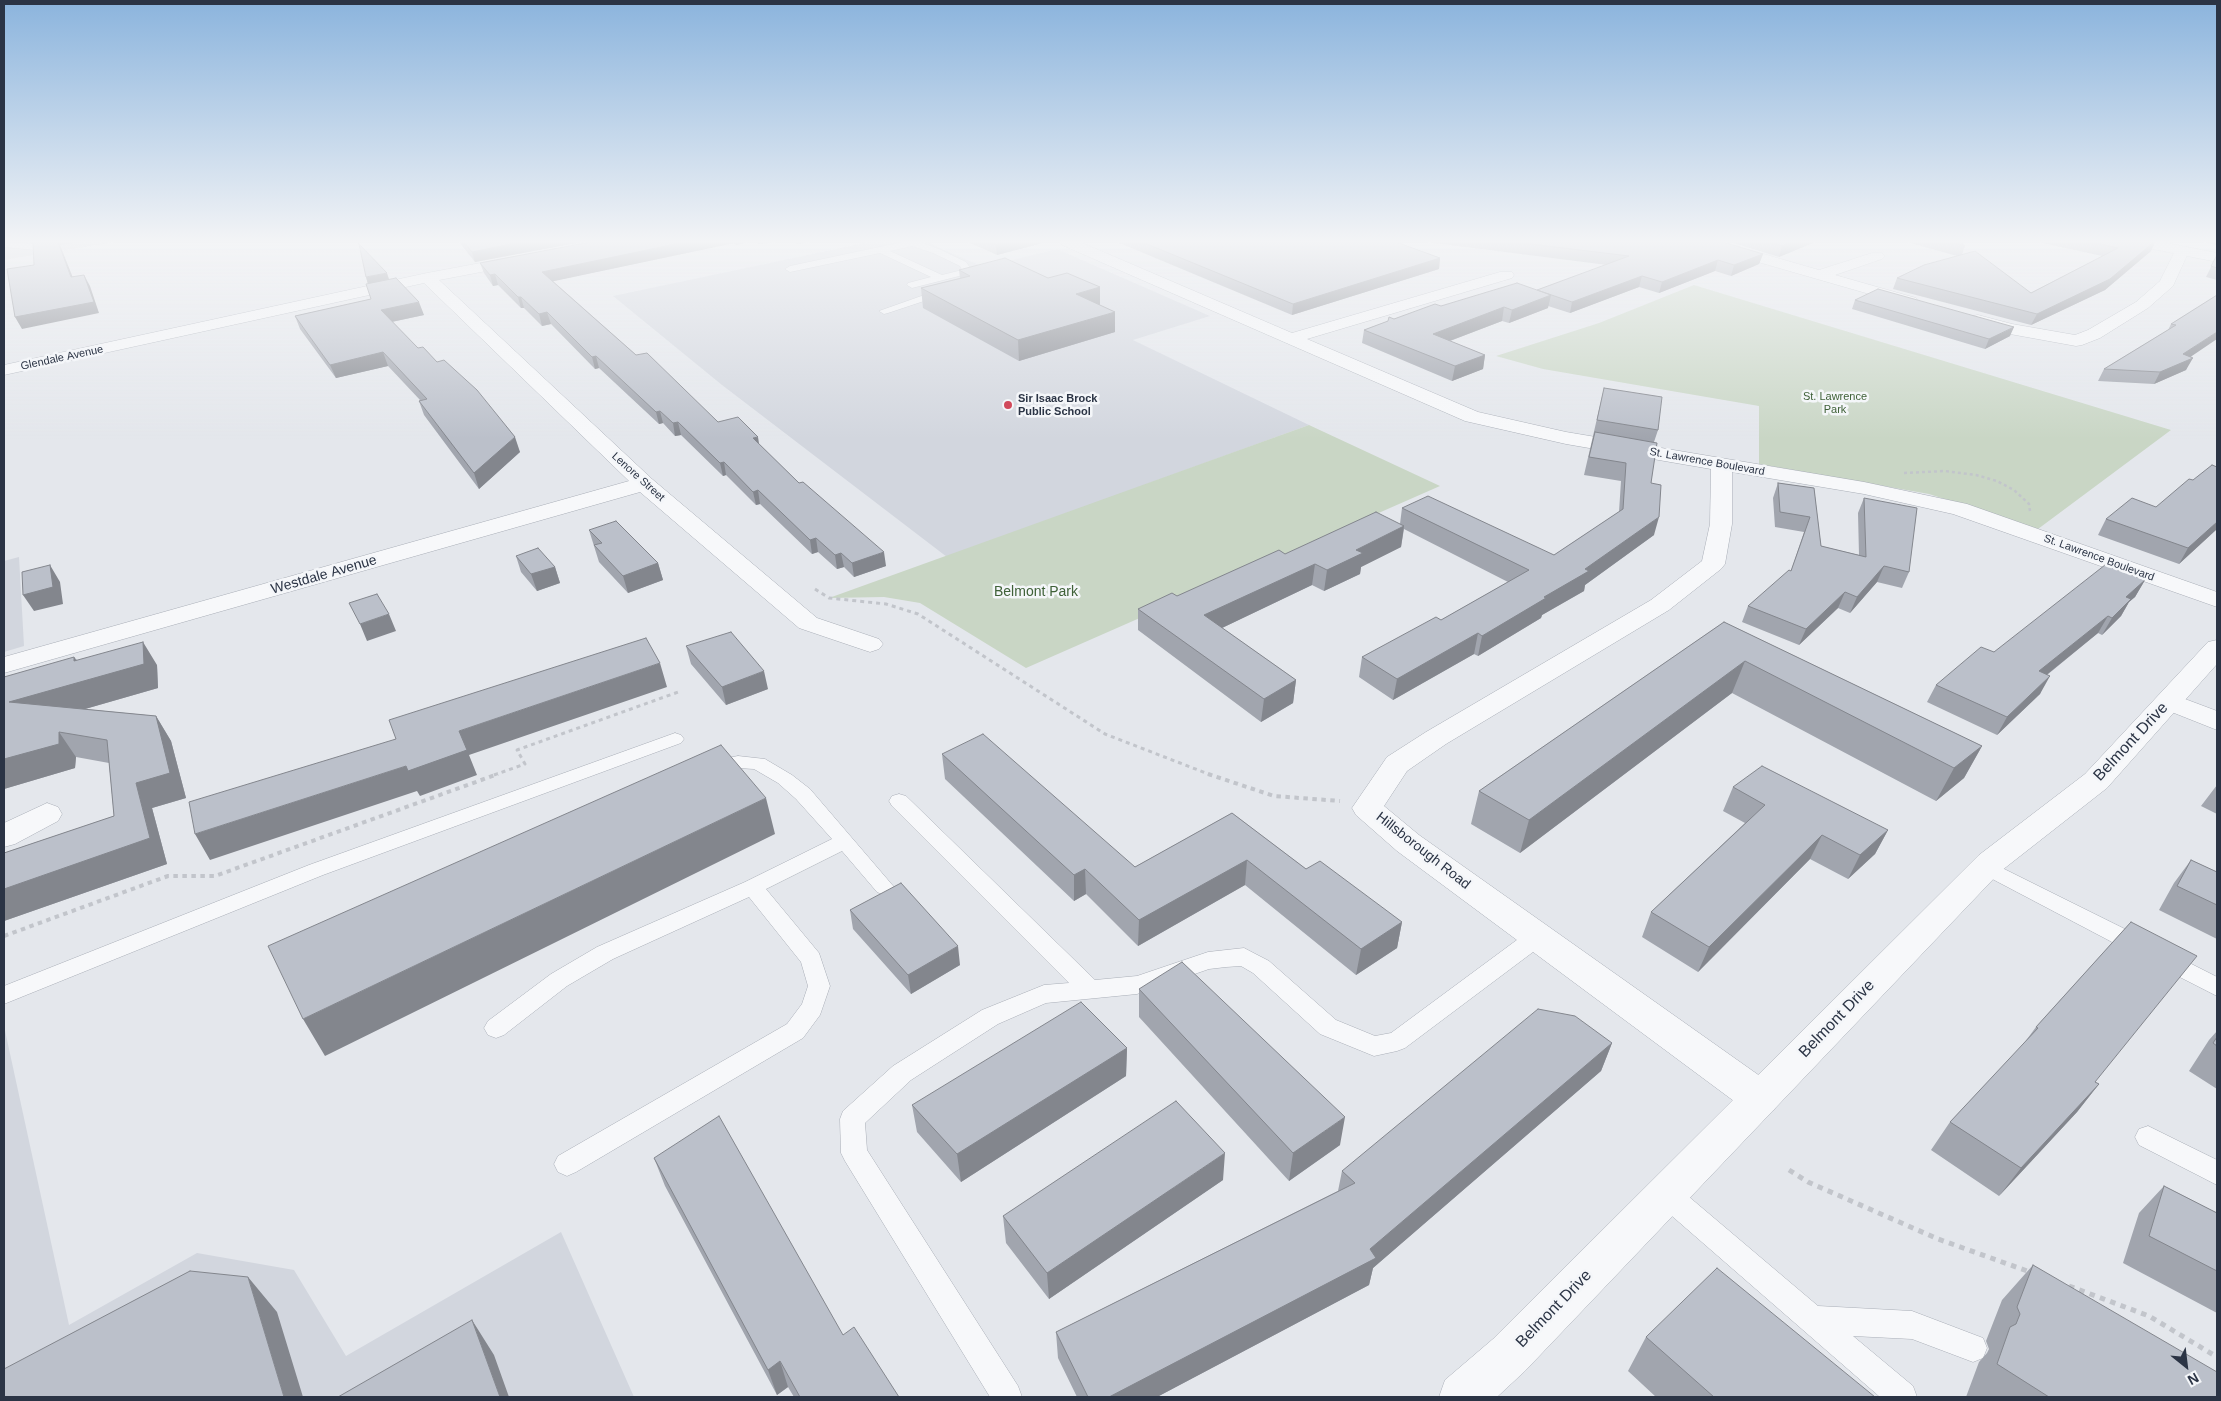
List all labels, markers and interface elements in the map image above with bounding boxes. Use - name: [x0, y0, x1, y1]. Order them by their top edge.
- street label: Glendale Avenue: [19, 343, 105, 373]
- park label: St. Lawrence Park: [1803, 390, 1867, 416]
- place label: Sir Isaac Brock Public School: [1018, 392, 1097, 418]
- marker: Sir Isaac Brock Public School: [1002, 399, 1014, 411]
- street label: St. Lawrence Boulevard: [1648, 445, 1766, 479]
- street label: Lenore Street: [609, 450, 667, 504]
- street label: St. Lawrence Boulevard: [2042, 532, 2156, 584]
- street label: Westdale Avenue: [269, 552, 379, 598]
- park label: Belmont Park: [994, 584, 1078, 600]
- street label: Belmont Drive: [2090, 699, 2172, 785]
- street label: Hillsborough Road: [1372, 809, 1474, 893]
- street label: Belmont Drive: [1795, 976, 1879, 1062]
- street label: Belmont Drive: [1512, 1266, 1596, 1352]
- north arrow: [2161, 1341, 2211, 1391]
- text: N: [2185, 1370, 2202, 1389]

